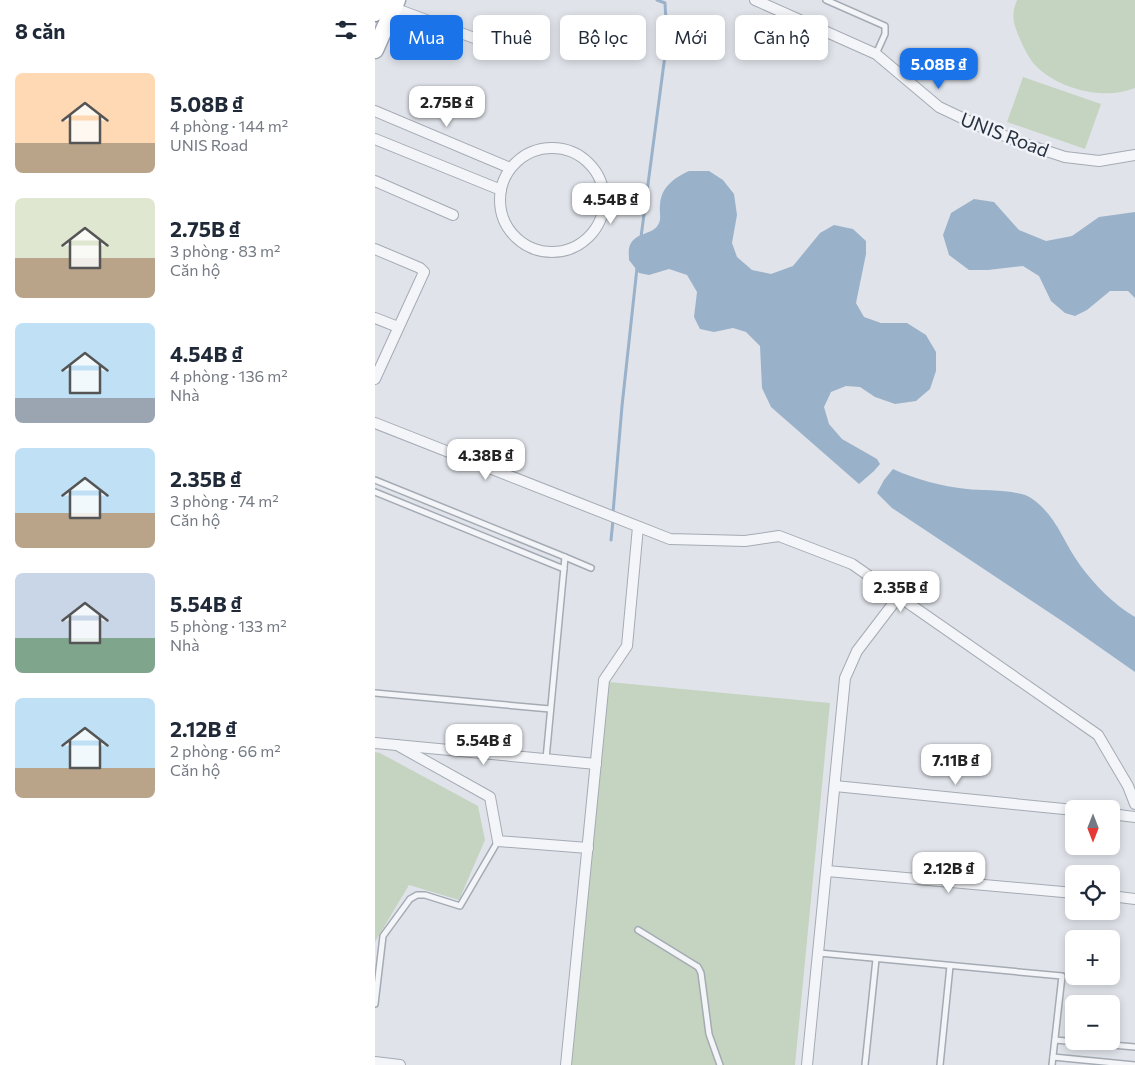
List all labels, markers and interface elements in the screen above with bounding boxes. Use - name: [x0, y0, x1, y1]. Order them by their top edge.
- chip: Mua: [390, 15, 463, 60]
- chip: Thuê: [473, 15, 550, 60]
- chip: Bộ lọc: [560, 15, 646, 60]
- chip: Mới: [656, 15, 725, 60]
- chip: Căn hộ: [735, 15, 828, 60]
- icon: filters: [332, 16, 360, 44]
- text: 8 căn: [15, 18, 65, 43]
- pin: 5.08B ₫: [893, 48, 985, 90]
- text: 5.08B ₫: [911, 54, 967, 73]
- pin: 2.75B ₫: [401, 86, 493, 128]
- text: 5.08B ₫: [170, 91, 244, 116]
- text: 2.75B ₫: [420, 92, 474, 111]
- icon: home: [55, 93, 115, 153]
- street label: UNIS Road: [958, 107, 1052, 161]
- text: 4 phòng · 144 m²: [170, 116, 288, 135]
- text: UNIS Road: [170, 135, 248, 154]
- pin: 4.54B ₫: [565, 182, 657, 225]
- text: 4.54B ₫: [583, 189, 639, 208]
- text: 2.75B ₫: [170, 216, 241, 241]
- icon: home: [55, 218, 115, 278]
- text: 3 phòng · 83 m²: [170, 241, 280, 260]
- text: Căn hộ: [170, 260, 220, 279]
- text: 4.54B ₫: [170, 341, 243, 366]
- icon: home: [55, 343, 115, 403]
- text: 4 phòng · 136 m²: [170, 366, 288, 385]
- text: Nhà: [170, 385, 200, 404]
- pin: 4.38B ₫: [440, 438, 532, 481]
- text: 4.38B ₫: [458, 445, 514, 464]
- text: 2.35B ₫: [170, 466, 242, 491]
- icon: home: [55, 468, 115, 528]
- text: 3 phòng · 74 m²: [170, 491, 279, 510]
- text: Căn hộ: [170, 510, 220, 529]
- pin: 2.35B ₫: [855, 570, 947, 613]
- text: 2.35B ₫: [874, 577, 928, 596]
- text: 5.54B ₫: [170, 591, 243, 616]
- icon: home: [55, 593, 115, 653]
- text: 5 phòng · 133 m²: [170, 616, 287, 635]
- text: Nhà: [170, 635, 200, 654]
- text: 2.12B ₫: [170, 716, 237, 741]
- icon: home: [55, 718, 115, 778]
- pin: 5.54B ₫: [438, 724, 530, 766]
- text: 5.54B ₫: [456, 730, 512, 749]
- text: 2 phòng · 66 m²: [170, 741, 281, 760]
- pin: 7.11B ₫: [910, 744, 1002, 786]
- text: 7.11B ₫: [932, 750, 980, 769]
- text: Căn hộ: [170, 760, 220, 779]
- north arrow: [1065, 800, 1120, 855]
- map controls: [1065, 800, 1120, 1050]
- pin: 2.12B ₫: [903, 852, 995, 894]
- text: 2.12B ₫: [923, 858, 975, 877]
- button: locate: [1065, 865, 1120, 920]
- button: +: [1065, 930, 1120, 985]
- button: −: [1065, 995, 1120, 1050]

